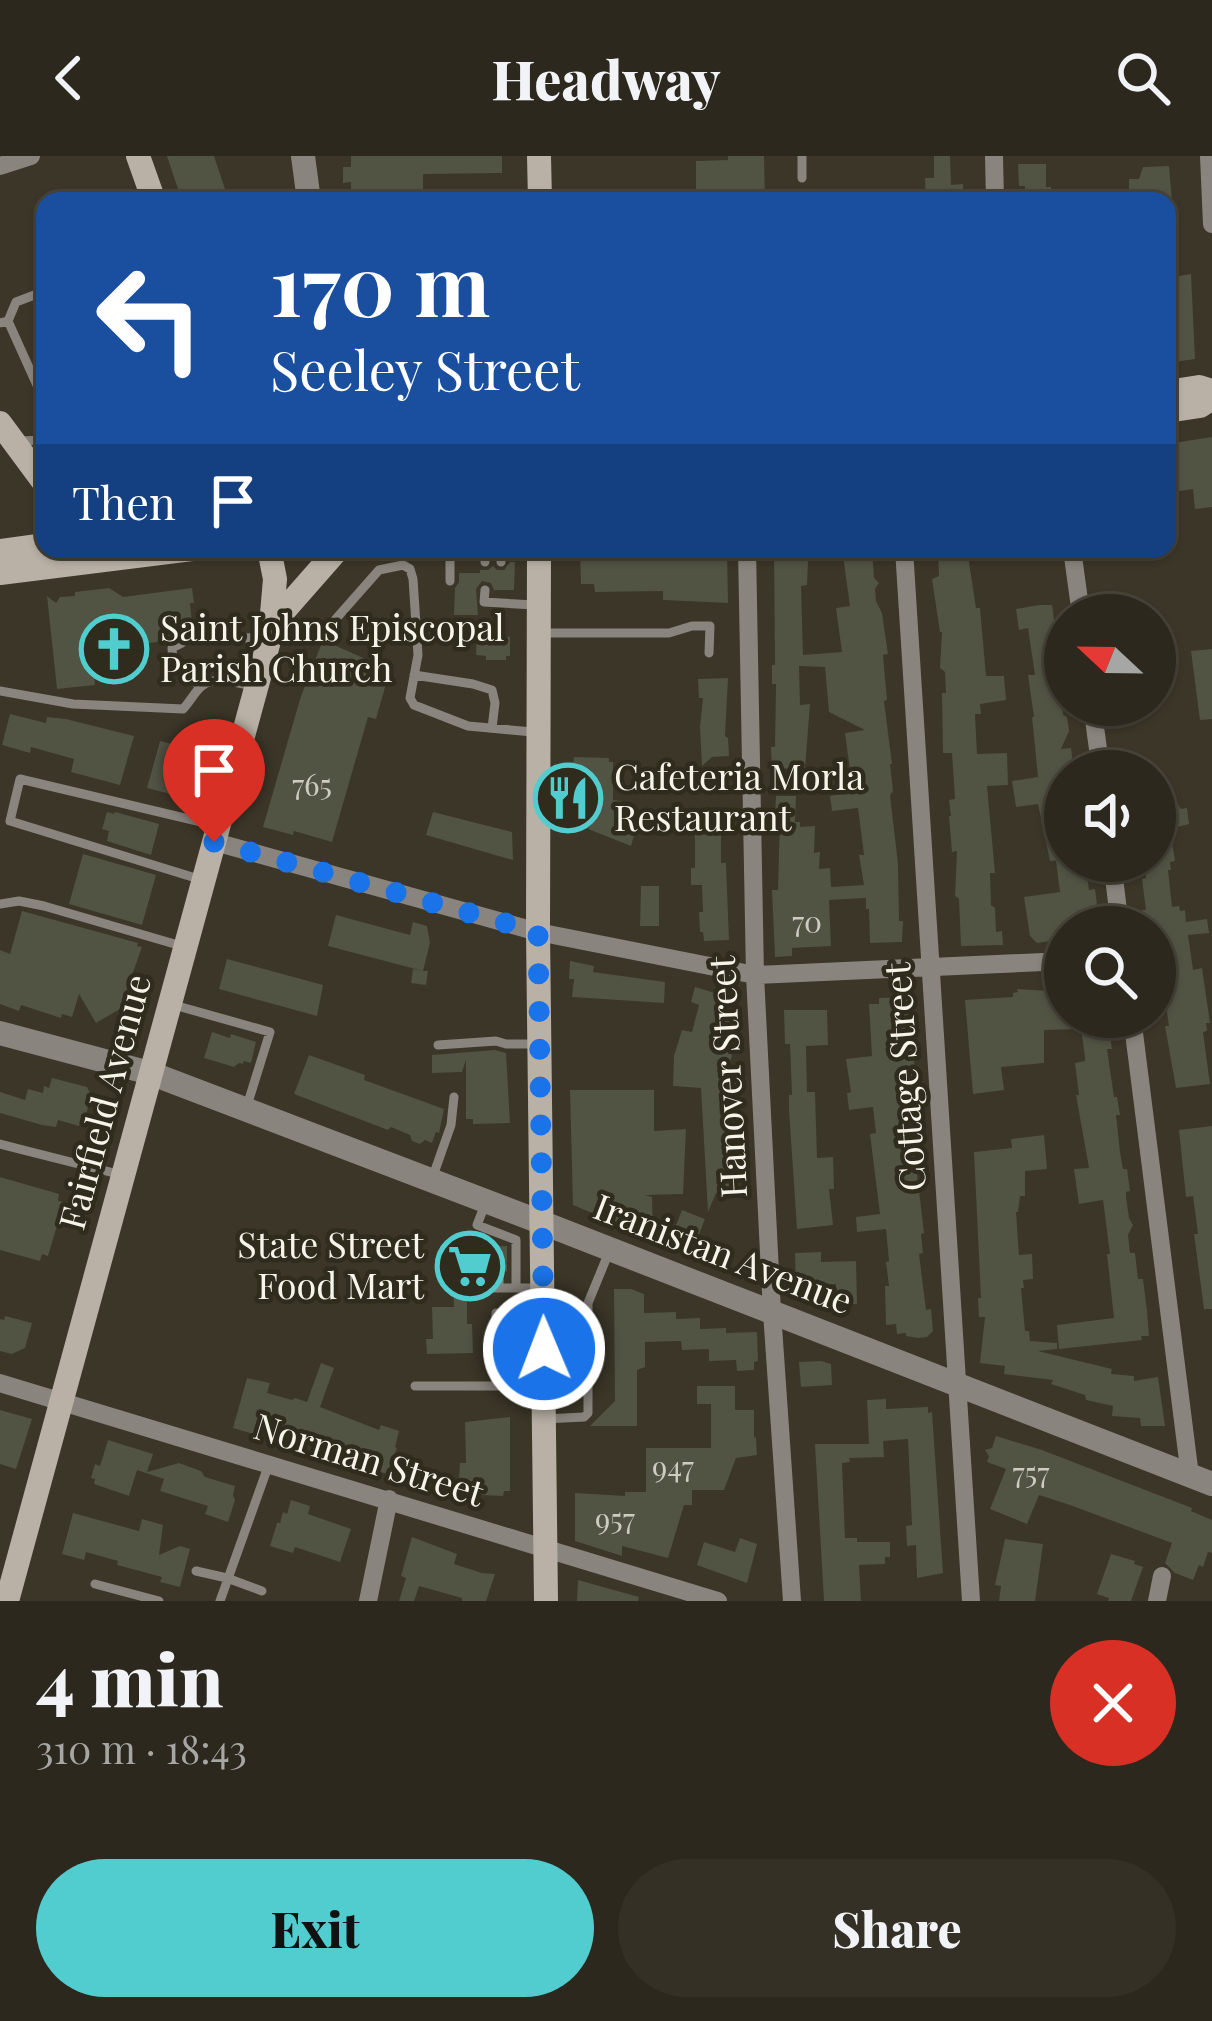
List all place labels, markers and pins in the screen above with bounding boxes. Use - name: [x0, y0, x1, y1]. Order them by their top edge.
- place label: Saint Johns Episcopal Parish Church: [160, 602, 505, 691]
- church icon: Saint Johns Episcopal Parish Church: [79, 614, 149, 684]
- pin: [163, 719, 265, 842]
- place label: Cafeteria Morla Restaurant: [614, 751, 864, 840]
- restaurant icon: Cafeteria Morla Restaurant: [533, 763, 603, 833]
- place label: State Street Food Mart: [237, 1219, 425, 1308]
- supermarket icon: State Street Food Mart: [435, 1231, 505, 1301]

